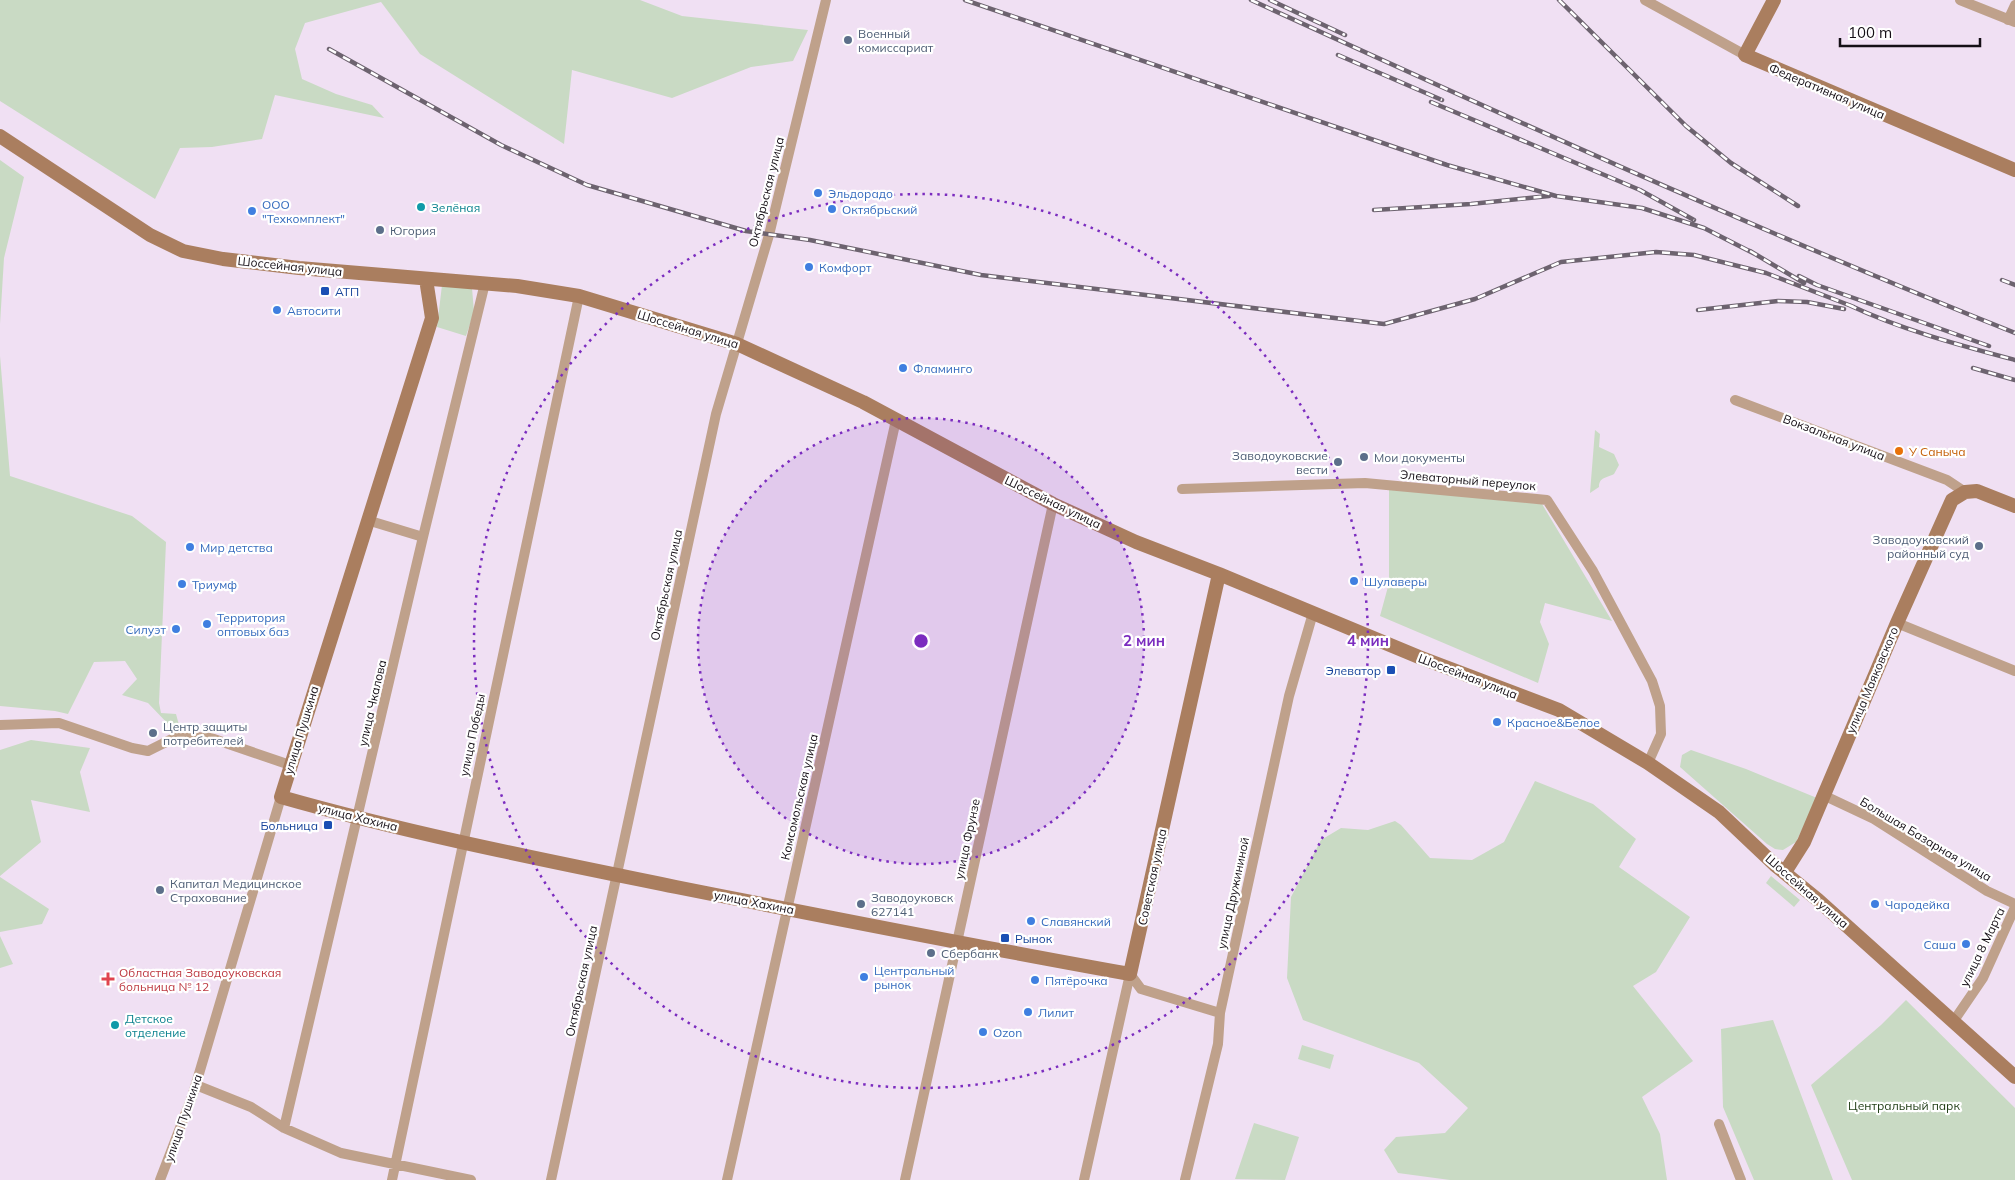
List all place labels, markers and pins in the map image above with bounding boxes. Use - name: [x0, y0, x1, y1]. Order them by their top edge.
- place label: Военный комиссариат: [858, 26, 934, 55]
- marker: Военный комиссариат: [842, 34, 854, 46]
- place label: Эльдорадо: [828, 186, 893, 201]
- marker: Эльдорадо: [812, 187, 824, 199]
- place label: ООО "Техкомплект": [262, 197, 345, 226]
- place label: Зелёная: [431, 200, 480, 215]
- marker: Зелёная: [415, 201, 427, 213]
- place label: Октябрьский: [842, 202, 917, 217]
- marker: Октябрьский: [826, 203, 838, 215]
- marker: ООО "Техкомплект": [246, 205, 258, 217]
- place label: Югория: [390, 223, 436, 238]
- marker: Югория: [374, 224, 386, 236]
- place label: Комфорт: [819, 260, 872, 275]
- marker: Комфорт: [803, 261, 815, 273]
- place label: АТП: [335, 284, 359, 299]
- marker: АТП: [319, 285, 331, 297]
- place label: Автосити: [287, 303, 341, 318]
- marker: Автосити: [271, 304, 283, 316]
- place label: Фламинго: [913, 361, 973, 376]
- marker: Фламинго: [897, 362, 909, 374]
- place label: У Саныча: [1908, 444, 1966, 459]
- marker: У Саныча: [1893, 445, 1905, 457]
- place label: Заводоуковские вести: [1232, 448, 1328, 477]
- place label: Мои документы: [1374, 450, 1465, 465]
- marker: Мои документы: [1358, 451, 1370, 463]
- marker: Заводоуковские вести: [1332, 456, 1344, 468]
- place label: Заводоуковский районный суд: [1873, 532, 1969, 561]
- place label: Мир детства: [200, 540, 273, 555]
- marker: Заводоуковский районный суд: [1973, 540, 1985, 552]
- marker: Мир детства: [184, 541, 196, 553]
- place label: Шулаверы: [1364, 574, 1427, 589]
- marker: Шулаверы: [1348, 575, 1360, 587]
- place label: Триумф: [192, 577, 237, 592]
- marker: Триумф: [176, 578, 188, 590]
- place label: Территория оптовых баз: [217, 610, 289, 639]
- marker: Территория оптовых баз: [201, 618, 213, 630]
- place label: Силуэт: [125, 622, 167, 637]
- marker: Силуэт: [170, 623, 182, 635]
- centre of rings: [912, 632, 930, 650]
- place label: Элеватор: [1325, 663, 1381, 678]
- marker: Элеватор: [1385, 664, 1397, 676]
- place label: Красное&Белое: [1507, 715, 1600, 730]
- marker: Красное&Белое: [1491, 716, 1503, 728]
- place label: Центр защиты потребителей: [163, 719, 247, 748]
- marker: Центр защиты потребителей: [147, 727, 159, 739]
- place label: Больница: [260, 818, 318, 833]
- marker: Больница: [322, 819, 334, 831]
- place label: Капитал Медицинское Страхование: [170, 876, 302, 905]
- marker: Капитал Медицинское Страхование: [154, 884, 166, 896]
- place label: Заводоуковск 627141: [871, 890, 954, 919]
- place label: Чародейка: [1885, 897, 1950, 912]
- marker: Заводоуковск 627141: [855, 898, 867, 910]
- marker: Чародейка: [1869, 898, 1881, 910]
- place label: Славянский: [1041, 914, 1111, 929]
- marker: Славянский: [1025, 915, 1037, 927]
- place label: Рынок: [1015, 931, 1053, 946]
- marker: Рынок: [999, 932, 1011, 944]
- place label: Саша: [1923, 937, 1956, 952]
- marker: Саша: [1960, 938, 1972, 950]
- place label: Сбербанк: [941, 946, 999, 961]
- marker: Сбербанк: [925, 947, 937, 959]
- place label: Центральный рынок: [874, 963, 954, 992]
- place label: Областная Заводоуковская больница № 12: [119, 965, 281, 994]
- marker: Центральный рынок: [858, 971, 870, 983]
- marker: Областная Заводоуковская больница № 12: [101, 972, 115, 986]
- place label: Пятёрочка: [1045, 973, 1108, 988]
- marker: Пятёрочка: [1029, 974, 1041, 986]
- place label: Лилит: [1038, 1005, 1074, 1020]
- marker: Лилит: [1022, 1006, 1034, 1018]
- place label: Детское отделение: [125, 1011, 186, 1040]
- marker: Детское отделение: [109, 1019, 121, 1031]
- place label: Ozon: [993, 1025, 1022, 1040]
- marker: Ozon: [977, 1026, 989, 1038]

